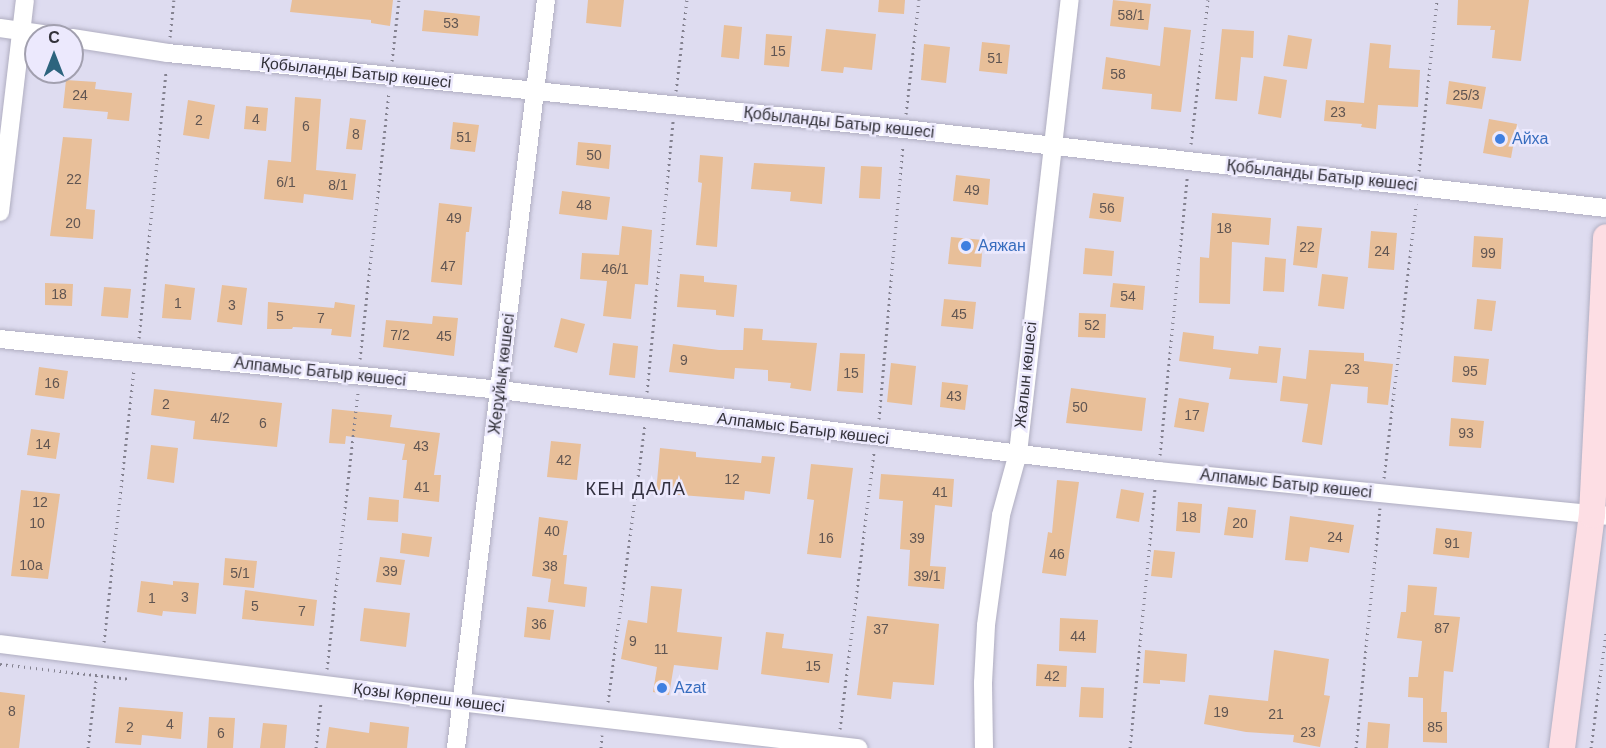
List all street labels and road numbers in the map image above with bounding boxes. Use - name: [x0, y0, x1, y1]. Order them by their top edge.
- street label: Қобыланды Батыр көшесі: [260, 53, 452, 93]
- street label: Қобыланды Батыр көшесі: [743, 103, 935, 143]
- street label: Қобыланды Батыр көшесі: [1226, 156, 1418, 196]
- street label: Жерұйық көшесі: [485, 313, 519, 435]
- street label: Жалын көшесі: [1011, 321, 1041, 429]
- street label: Алпамыс Батыр көшесі: [233, 353, 407, 391]
- street label: Алпамыс Батыр көшесі: [716, 409, 890, 449]
- street label: Алпамыс Батыр көшесі: [1199, 465, 1373, 503]
- street label: Қозы Көрпеш көшесі: [352, 679, 506, 717]

